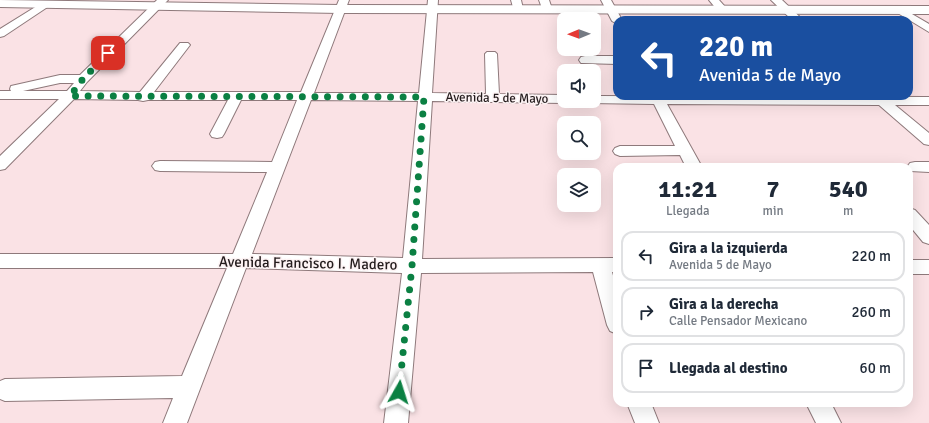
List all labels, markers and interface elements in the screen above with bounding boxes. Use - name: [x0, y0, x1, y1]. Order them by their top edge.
- north arrow: [557, 12, 601, 56]
- map controls: [557, 12, 601, 212]
- text: 220 m: [699, 30, 773, 64]
- icon: left: [633, 32, 685, 84]
- pin: [91, 36, 125, 70]
- icon: arrive: [97, 42, 119, 64]
- button: sound: [557, 64, 601, 108]
- text: Avenida 5 de Mayo: [699, 64, 841, 86]
- street label: Avenida 5 de Mayo: [446, 89, 549, 107]
- button: search: [557, 116, 601, 160]
- button: layers: [557, 168, 601, 212]
- text: 11:21: [658, 174, 717, 204]
- text: 7: [767, 174, 779, 204]
- text: 540: [829, 174, 868, 204]
- text: Llegada: [666, 203, 710, 219]
- text: min: [763, 203, 784, 219]
- text: m: [843, 203, 853, 219]
- text: Gira a la izquierda: [669, 239, 788, 257]
- icon: left: [635, 245, 657, 267]
- text: 220 m: [851, 247, 891, 265]
- street label: Avenida Francisco I. Madero: [219, 252, 398, 274]
- text: Avenida 5 de Mayo: [669, 257, 772, 273]
- text: Gira a la derecha: [669, 295, 779, 313]
- icon: right: [635, 301, 657, 323]
- text: 260 m: [851, 303, 891, 321]
- text: Calle Pensador Mexicano: [669, 313, 807, 329]
- icon: arrive: [635, 357, 657, 379]
- text: Llegada al destino: [669, 359, 788, 377]
- text: 60 m: [860, 359, 891, 377]
- position arrow: [378, 371, 420, 413]

